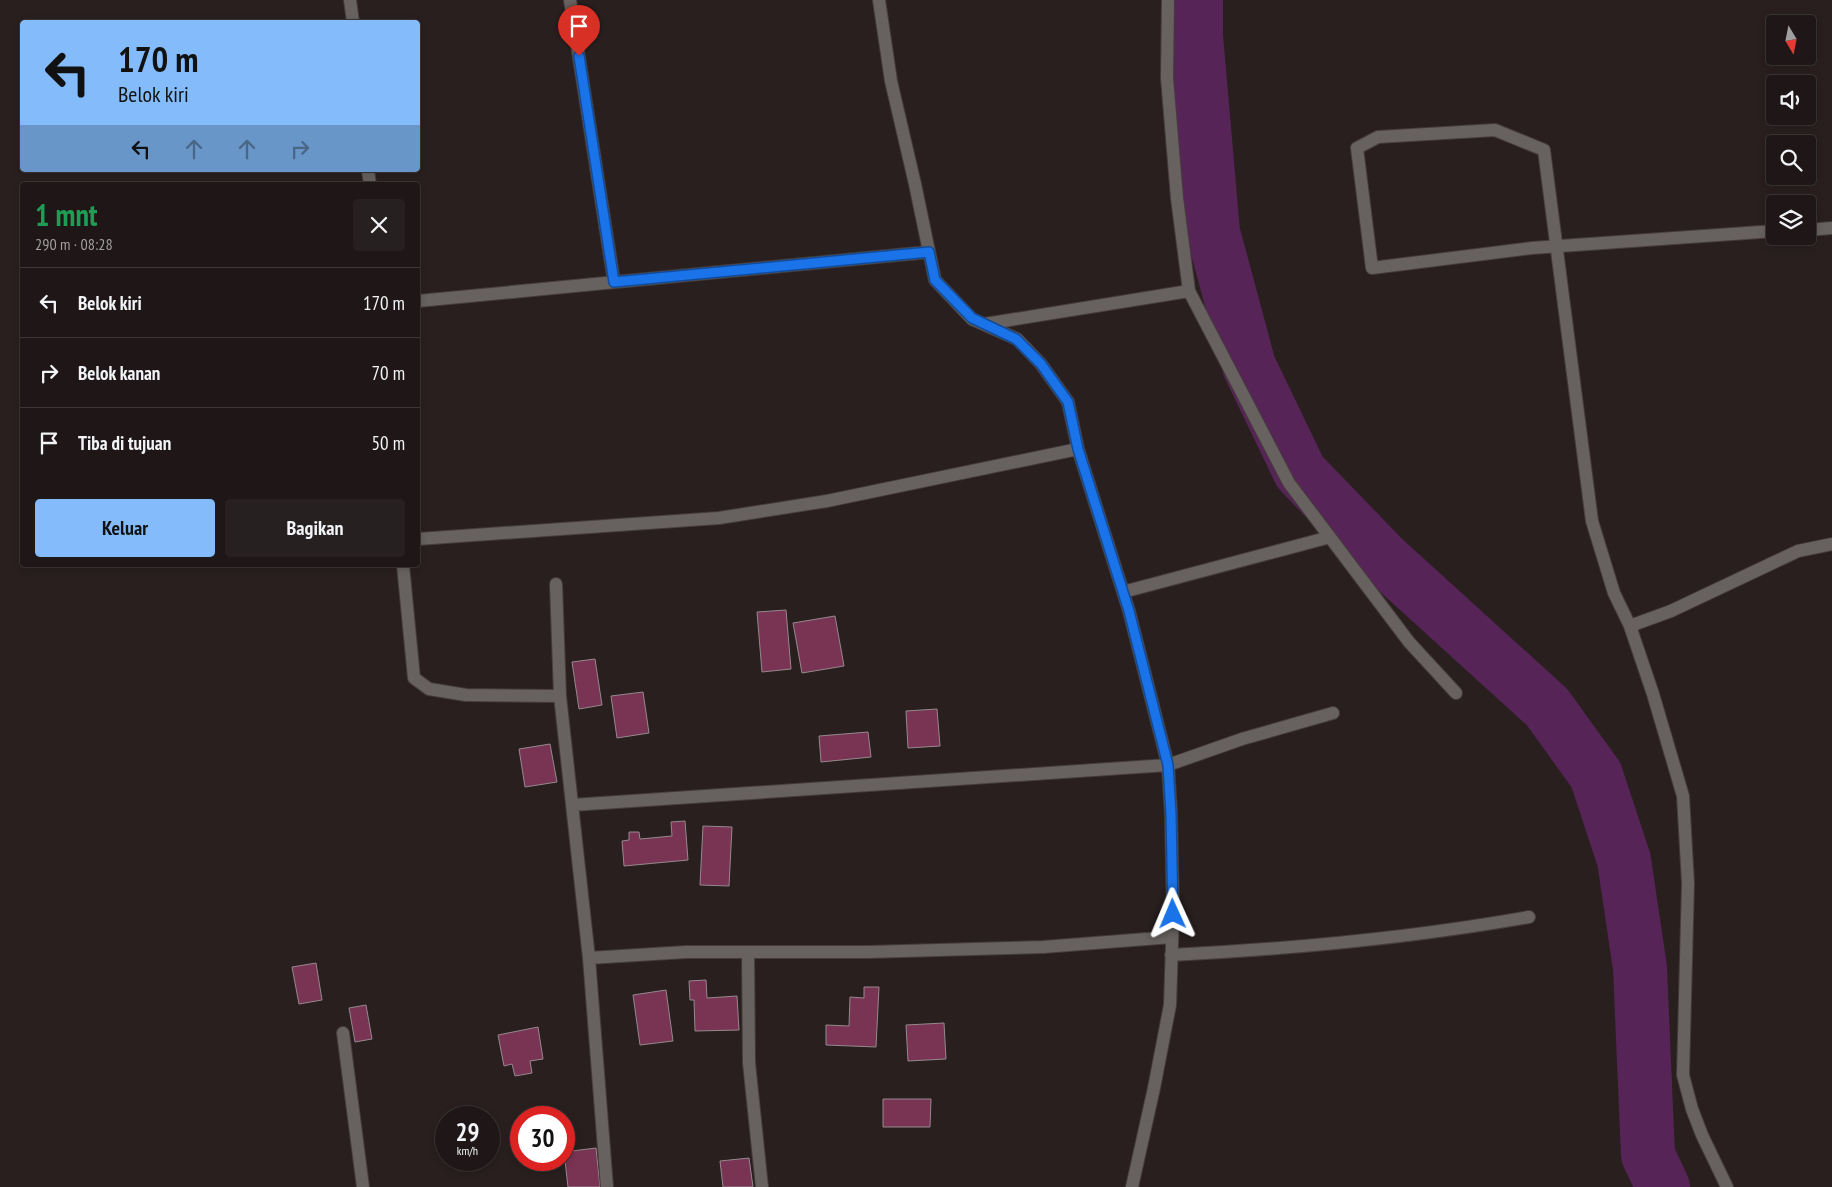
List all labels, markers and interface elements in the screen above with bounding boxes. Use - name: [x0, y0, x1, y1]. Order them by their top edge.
- pin: [558, 5, 600, 56]
- icon: arrive: [565, 12, 593, 40]
- north arrow: [1766, 15, 1816, 65]
- map controls: [1766, 15, 1816, 245]
- text: 170 m: [118, 36, 199, 82]
- icon: left: [35, 40, 100, 105]
- button: sound: [1766, 75, 1816, 125]
- text: Belok kiri: [118, 80, 189, 108]
- icon: left: [127, 135, 155, 163]
- icon: ahead: [180, 135, 208, 163]
- icon: ahead: [233, 135, 261, 163]
- icon: right: [286, 135, 314, 163]
- button: search: [1766, 135, 1816, 185]
- text: 1 mnt: [35, 195, 98, 234]
- button: layers: [1766, 195, 1816, 245]
- button: close: [353, 199, 405, 251]
- text: 290 m · 08:28: [35, 234, 113, 254]
- icon: left: [35, 289, 63, 317]
- text: Belok kiri: [78, 291, 142, 315]
- text: 170 m: [363, 291, 405, 315]
- icon: right: [35, 359, 63, 387]
- text: Belok kanan: [78, 361, 160, 385]
- text: 70 m: [372, 361, 405, 385]
- icon: arrive: [35, 429, 63, 457]
- text: Tiba di tujuan: [78, 431, 171, 455]
- text: 50 m: [372, 431, 405, 455]
- button: Keluar: [35, 499, 215, 557]
- button: Bagikan: [225, 499, 405, 557]
- position arrow: [1146, 887, 1198, 939]
- speed limit sign: 30: [510, 1106, 575, 1171]
- text: 29: [456, 1116, 479, 1148]
- text: km/h: [457, 1143, 478, 1158]

